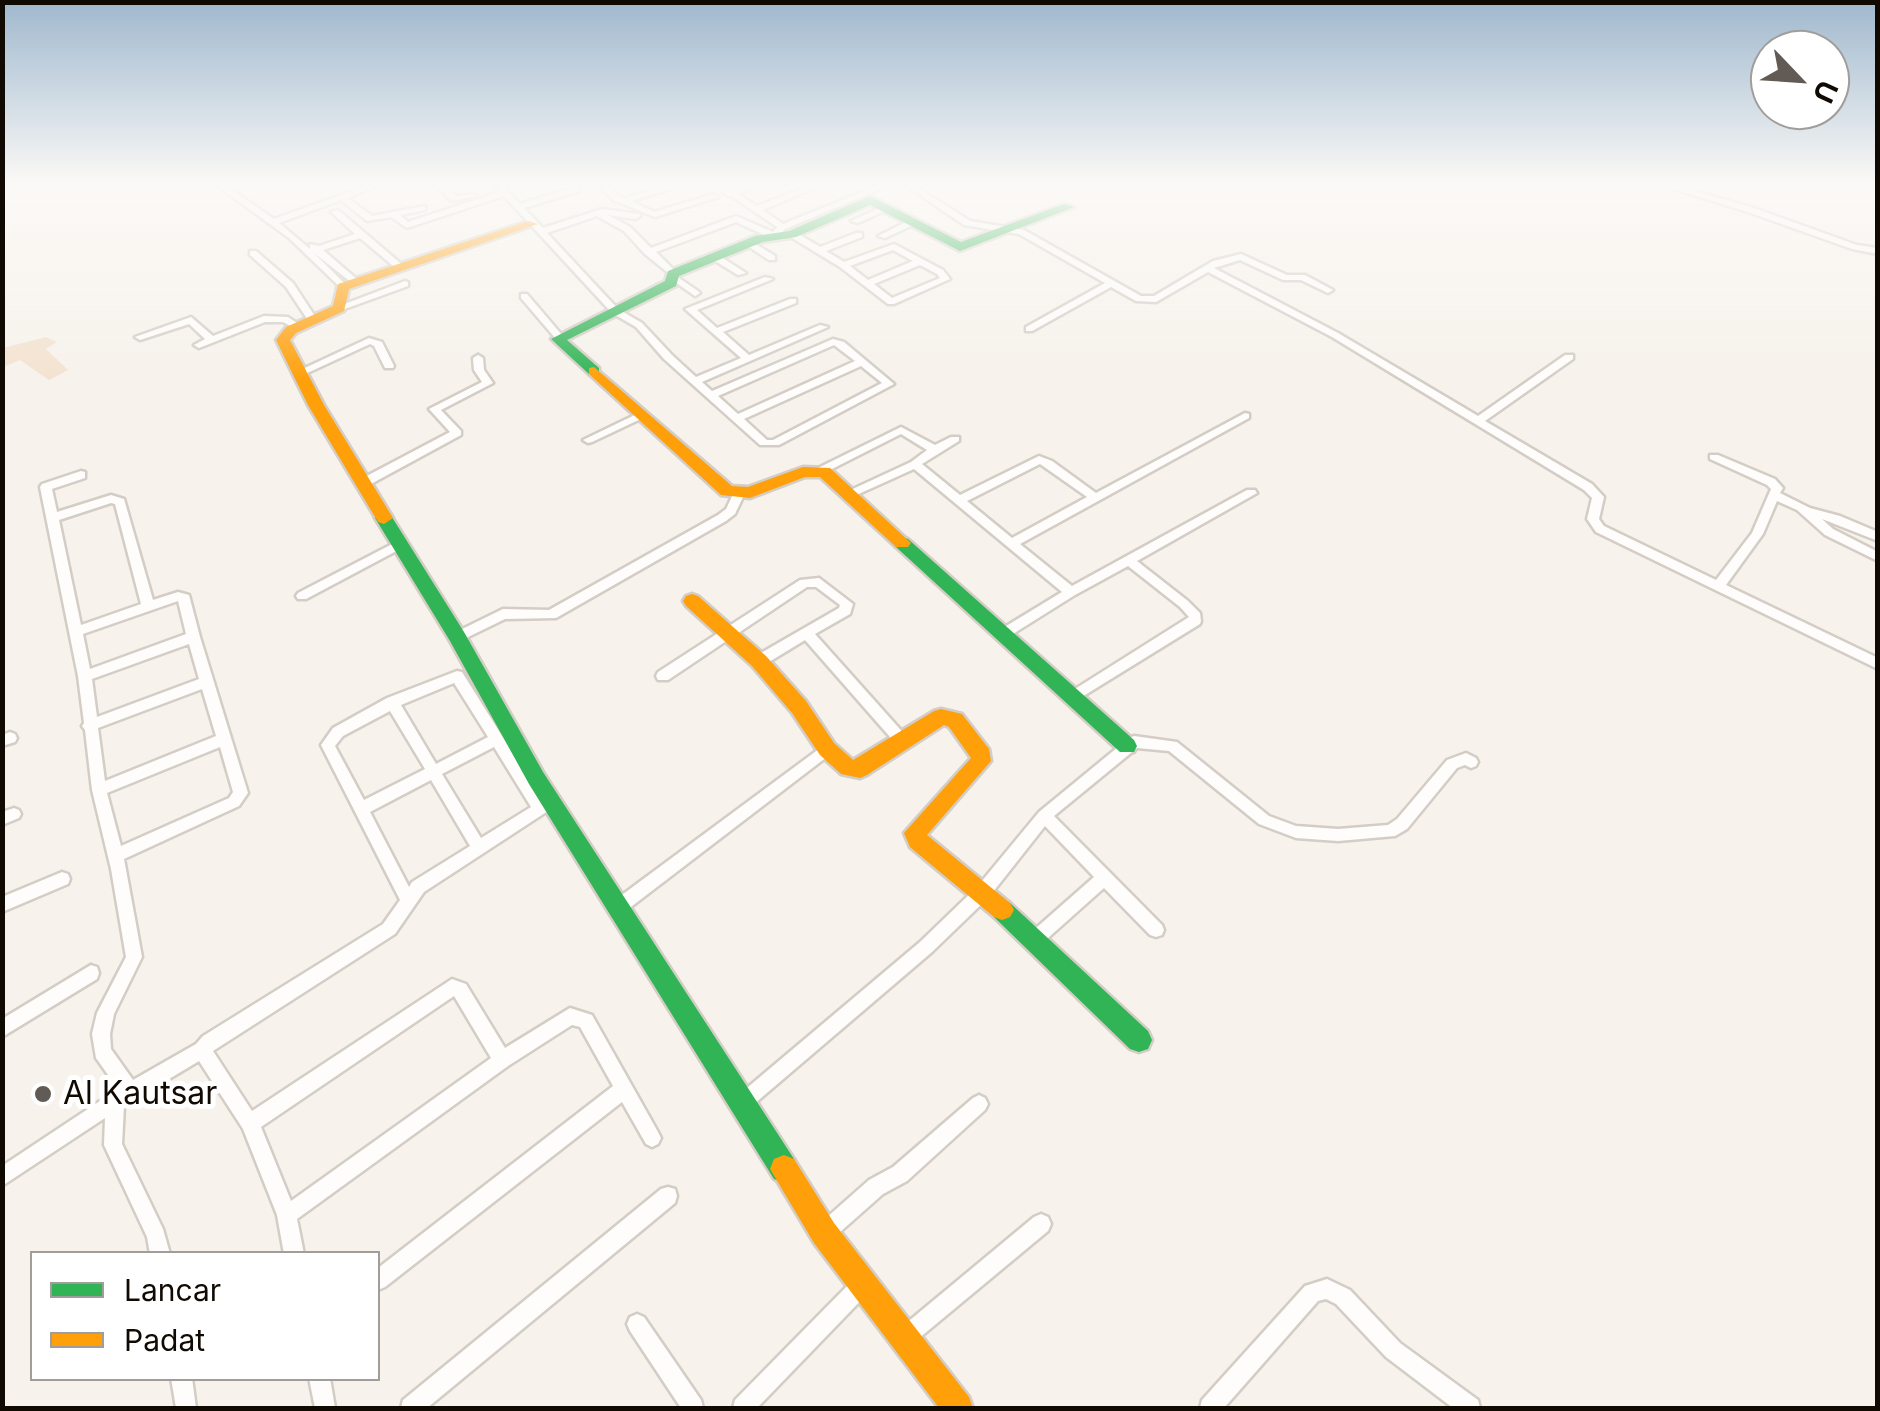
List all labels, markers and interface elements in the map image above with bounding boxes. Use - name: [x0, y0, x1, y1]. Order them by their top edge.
- north arrow: [1750, 30, 1850, 130]
- text: U: [1806, 75, 1845, 108]
- place label: Al Kautsar: [63, 1075, 217, 1113]
- marker: Al Kautsar: [32, 1083, 54, 1105]
- legend: [30, 1251, 380, 1381]
- text: Lancar: [124, 1272, 221, 1308]
- text: Padat: [124, 1322, 205, 1358]

